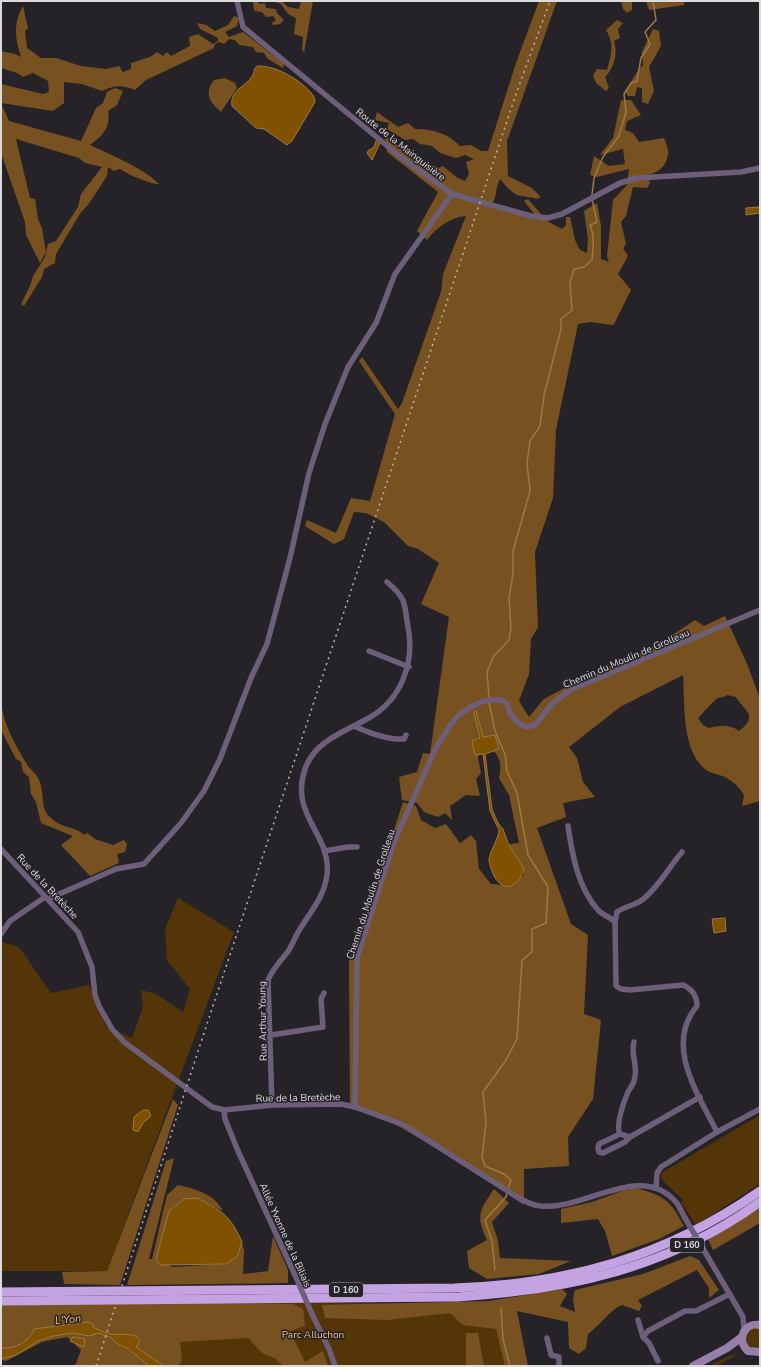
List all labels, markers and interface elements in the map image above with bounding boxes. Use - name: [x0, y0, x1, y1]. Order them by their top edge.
- street label: Route de la Mainguisière: [353, 105, 448, 184]
- street label: Chemin du Moulin de Grolleau: [561, 626, 692, 692]
- street label: Chemin du Moulin de Grolleau: [343, 827, 399, 961]
- street label: Rue de la Bretèche: [13, 851, 81, 922]
- street label: Rue Arthur Young: [255, 981, 271, 1061]
- street label: Rue de la Bretèche: [256, 1090, 341, 1106]
- street label: Allée Yvonne de la Biliais: [256, 1181, 315, 1290]
- road number: D 160: [670, 1238, 704, 1252]
- road number: D 160: [329, 1283, 363, 1297]
- water label: L'Yon: [54, 1311, 82, 1328]
- park label: Parc Alluchon: [282, 1328, 344, 1342]

